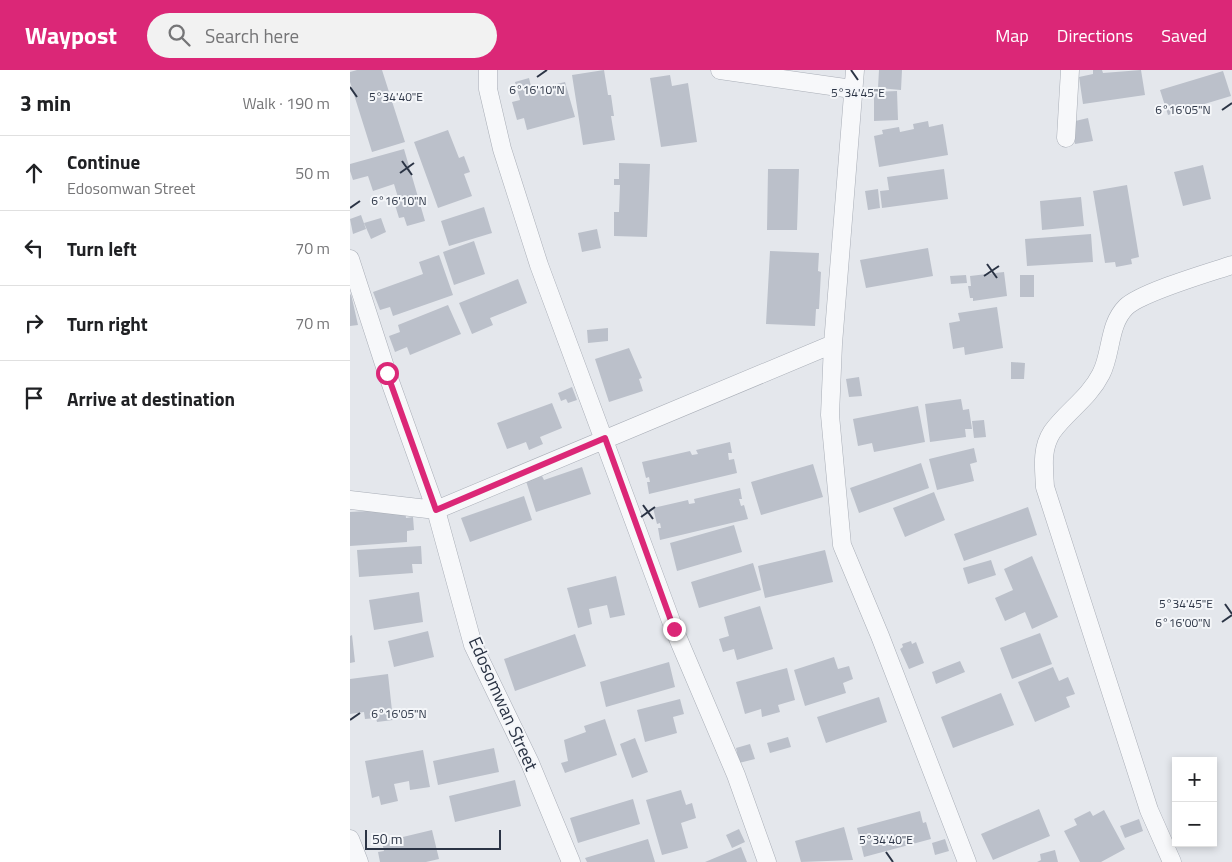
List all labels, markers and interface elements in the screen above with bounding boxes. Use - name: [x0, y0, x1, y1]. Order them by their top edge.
- search box: [147, 13, 497, 58]
- text: Waypost: [25, 17, 117, 53]
- icon: search: [165, 21, 193, 49]
- text: Search here: [205, 21, 299, 50]
- text: Map: [995, 22, 1029, 49]
- text: Directions: [1057, 22, 1133, 49]
- text: Saved: [1161, 22, 1207, 49]
- text: 6°16'10"N: [509, 80, 565, 99]
- text: 5°34'45"E: [831, 83, 885, 102]
- text: 3 min: [20, 87, 71, 119]
- text: 5°34'40"E: [369, 87, 423, 106]
- text: Walk · 190 m: [242, 91, 330, 115]
- text: 6°16'05"N: [1155, 100, 1211, 119]
- text: Continue: [67, 147, 140, 176]
- icon: ahead: [20, 159, 48, 187]
- text: 50 m: [295, 161, 330, 185]
- text: Edosomwan Street: [67, 176, 195, 200]
- text: 6°16'10"N: [371, 191, 427, 210]
- icon: left: [20, 234, 48, 262]
- text: Turn left: [67, 234, 137, 263]
- text: 70 m: [295, 236, 330, 260]
- icon: right: [20, 309, 48, 337]
- text: Turn right: [67, 309, 148, 338]
- text: 70 m: [295, 311, 330, 335]
- route start: [376, 362, 399, 385]
- icon: arrive: [20, 384, 48, 412]
- text: Arrive at destination: [67, 384, 235, 413]
- text: 5°34'45"E: [1159, 594, 1213, 613]
- text: 6°16'00"N: [1155, 613, 1211, 632]
- route end: [663, 618, 686, 641]
- street label: Edosomwan Street: [462, 632, 545, 776]
- text: 6°16'05"N: [371, 704, 427, 723]
- map controls: [1172, 757, 1217, 847]
- button: +: [1172, 757, 1217, 802]
- button: −: [1172, 802, 1217, 847]
- scale bar: [365, 827, 501, 850]
- text: 50 m: [372, 828, 402, 849]
- text: 5°34'40"E: [859, 830, 913, 849]

